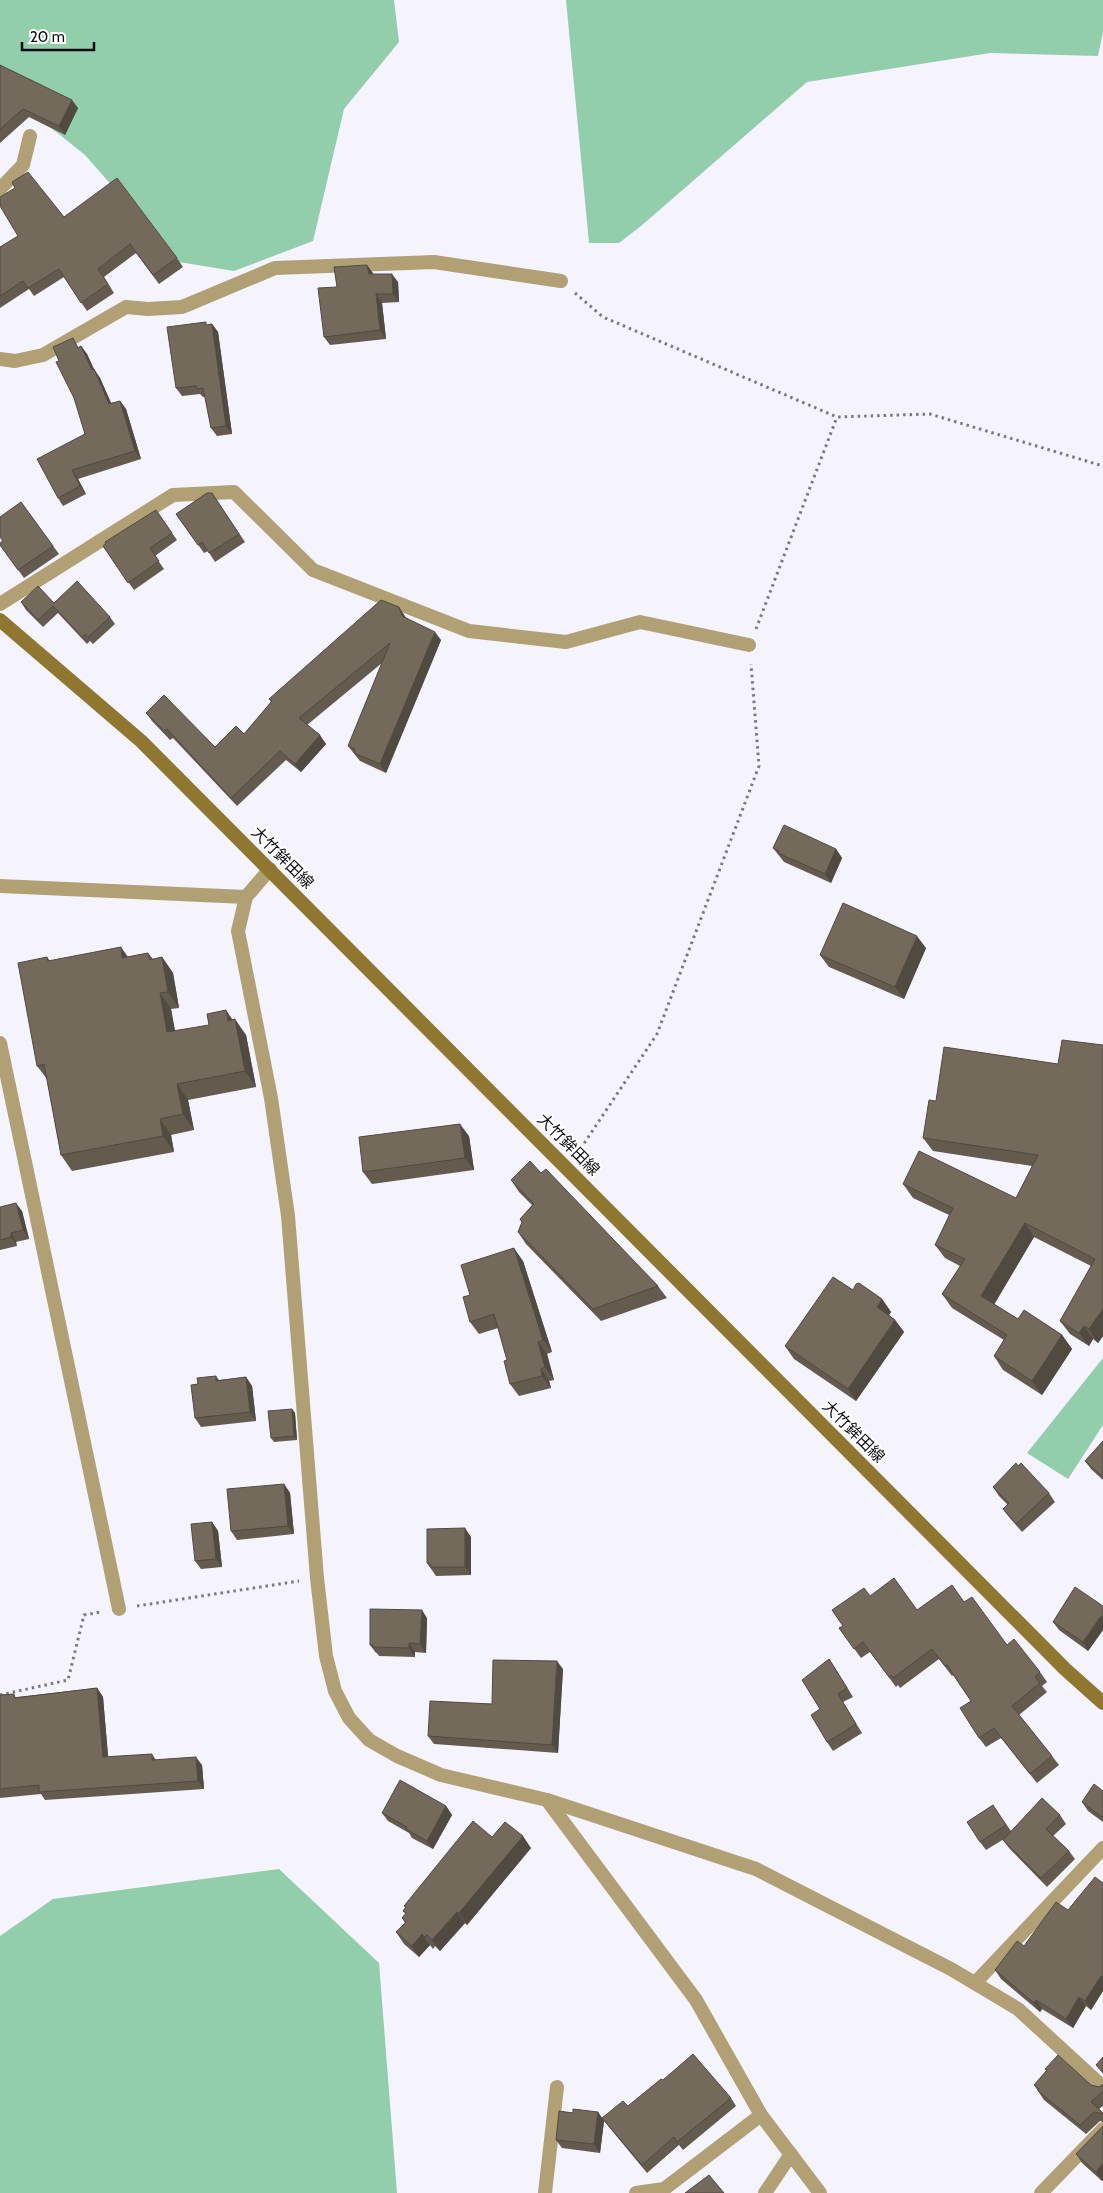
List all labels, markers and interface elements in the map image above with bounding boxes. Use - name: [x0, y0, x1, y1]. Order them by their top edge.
- scale bar: [22, 20, 95, 52]
- text: 20 m: [30, 28, 65, 46]
- street label: 大竹鉾田線: [248, 822, 318, 892]
- street label: 大竹鉾田線: [534, 1109, 604, 1179]
- street label: 大竹鉾田線: [819, 1396, 889, 1466]

